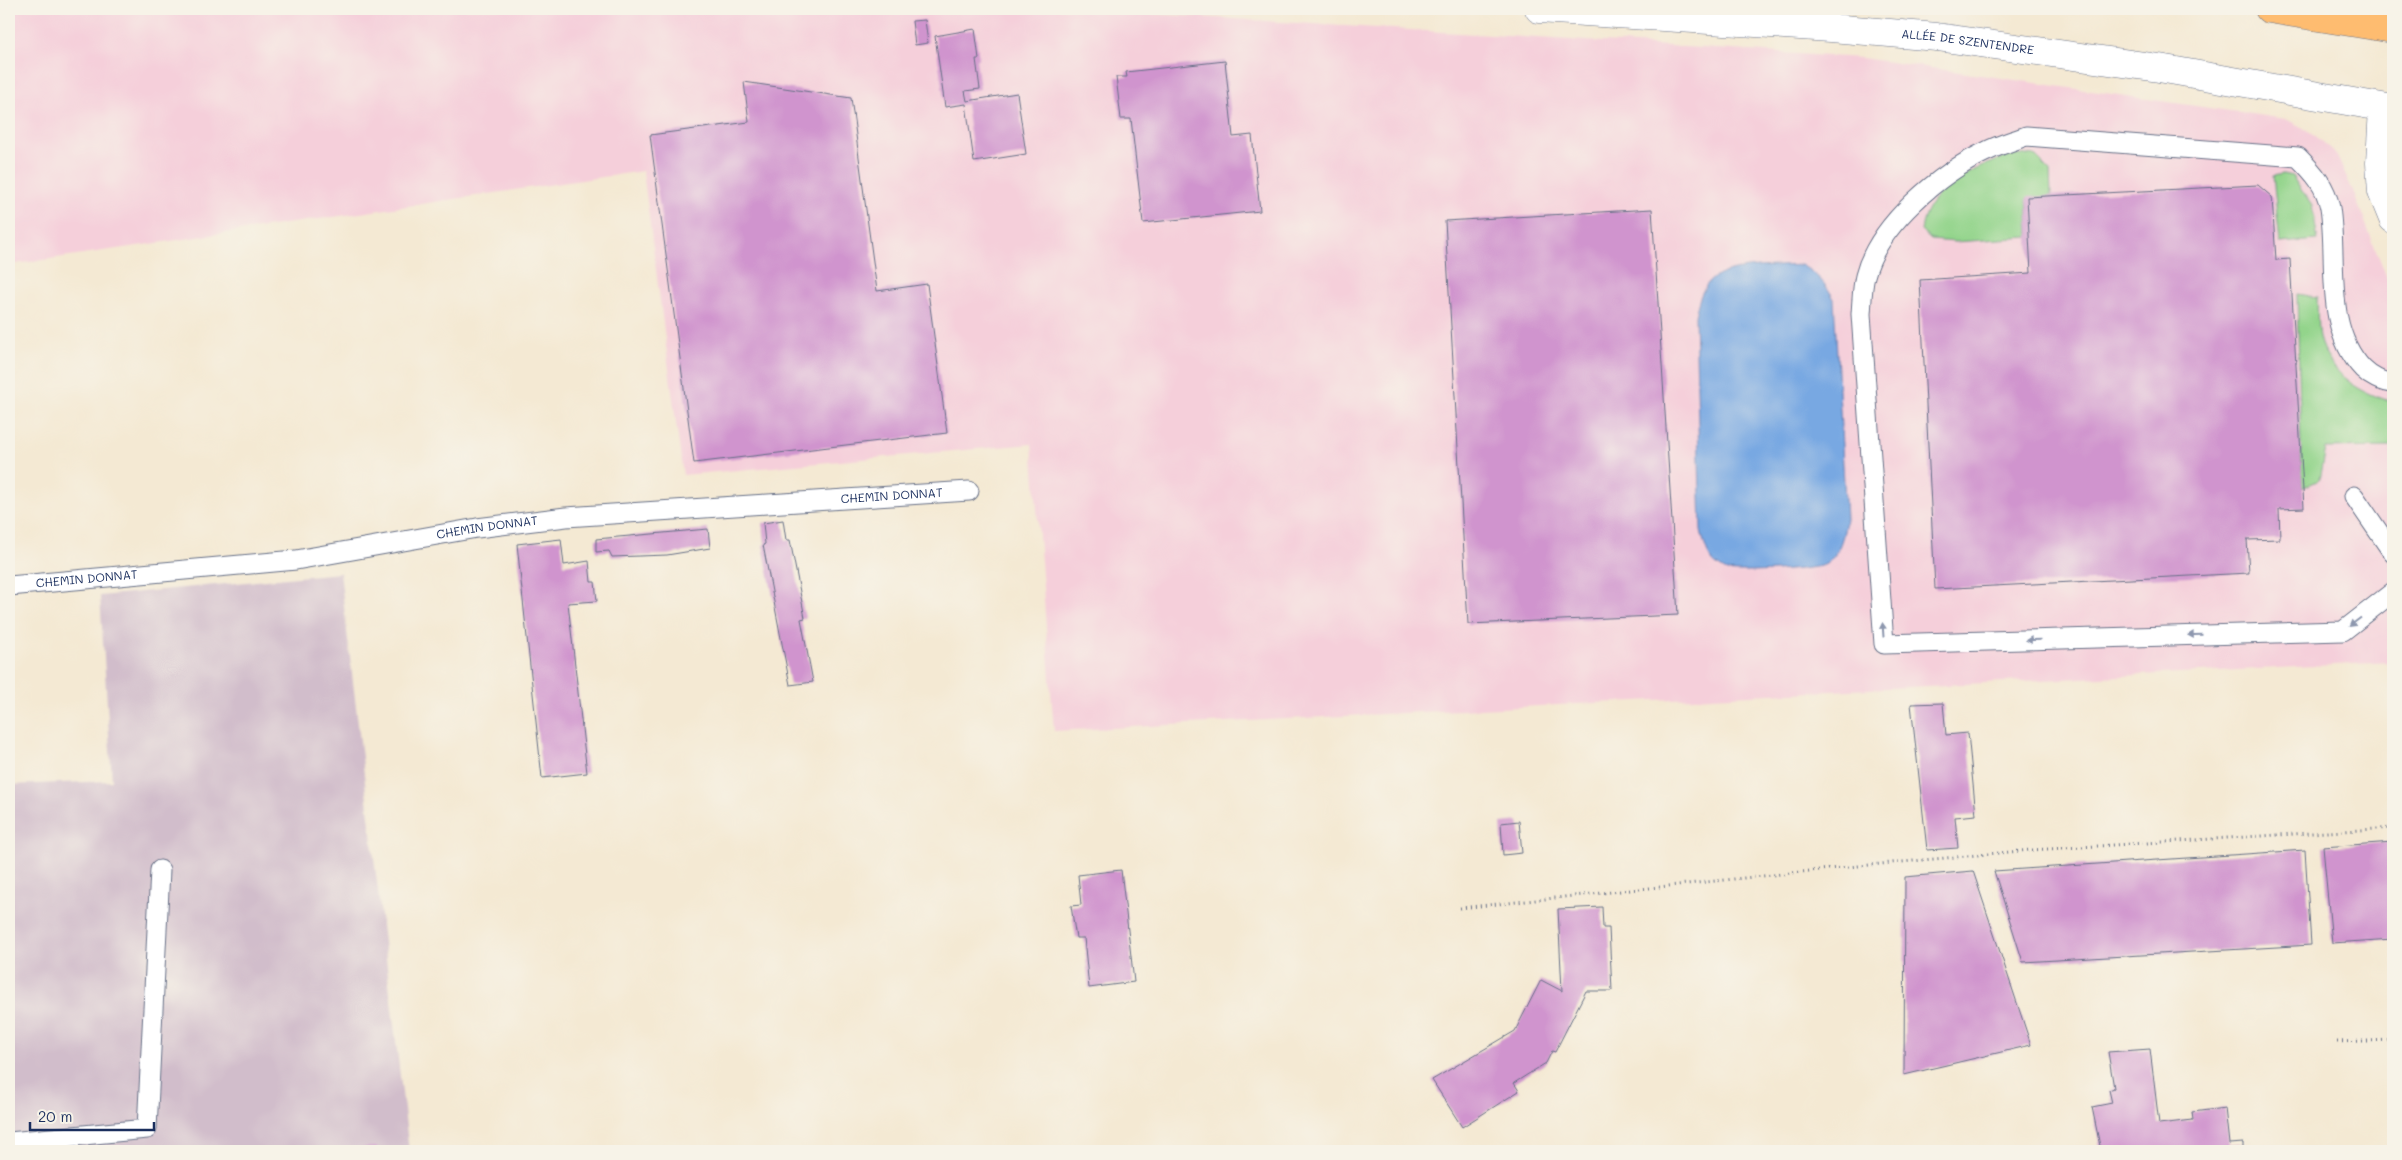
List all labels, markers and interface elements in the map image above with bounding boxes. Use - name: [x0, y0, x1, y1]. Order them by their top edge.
- street label: ALLÉE DE SZENTENDRE: [1901, 25, 2035, 57]
- street label: CHEMIN DONNAT: [840, 484, 943, 506]
- street label: CHEMIN DONNAT: [435, 512, 539, 542]
- street label: CHEMIN DONNAT: [35, 565, 138, 591]
- one-way arrow: [2348, 617, 2361, 627]
- one-way arrow: [1879, 622, 1887, 638]
- one-way arrow: [2187, 631, 2203, 639]
- one-way arrow: [2024, 636, 2040, 644]
- scale bar: [30, 1100, 154, 1132]
- text: 20 m: [38, 1106, 72, 1126]

